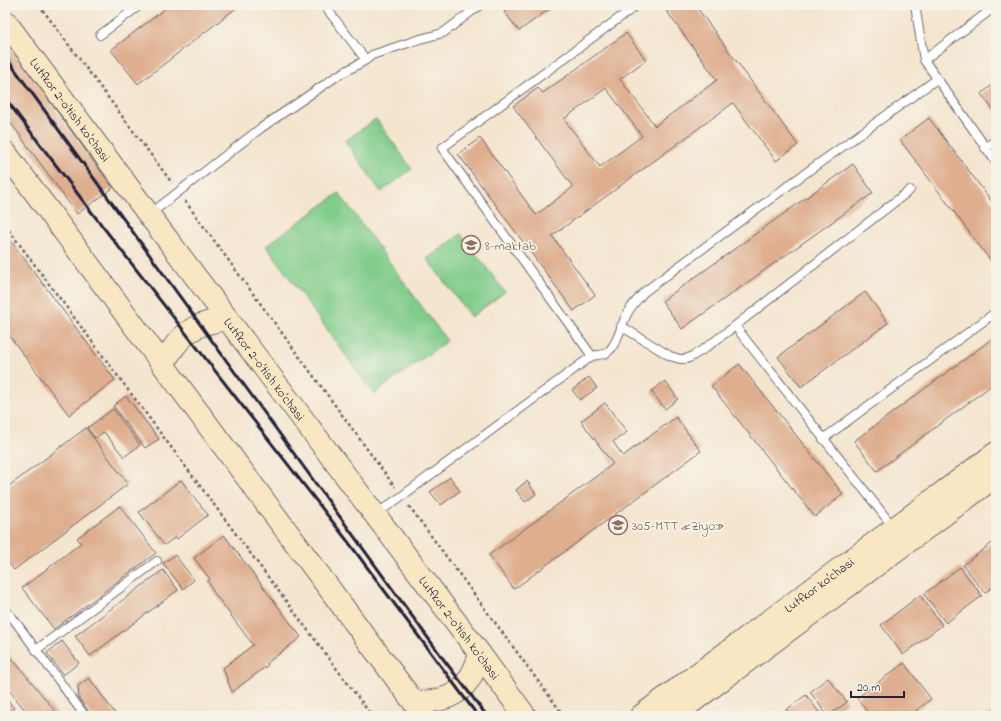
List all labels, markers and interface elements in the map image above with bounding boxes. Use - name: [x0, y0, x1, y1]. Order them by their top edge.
- street label: Lutfkor 2-o'tish ko'chasi: [24, 54, 114, 166]
- school or university icon: 8-maktab: [460, 234, 482, 256]
- place label: 8-maktab: [485, 237, 536, 256]
- street label: Lutfkor 2-o'tish ko'chasi: [218, 314, 309, 425]
- school or university icon: 305-MTT «Ziyo»: [607, 514, 629, 536]
- place label: 305-MTT «Ziyo»: [632, 517, 724, 537]
- street label: Lutfkor ko'chasi: [781, 553, 858, 618]
- street label: Lutfkor 2-o'tish ko'chasi: [413, 573, 504, 684]
- scale bar: [851, 673, 904, 699]
- text: 20 m: [857, 679, 880, 697]

